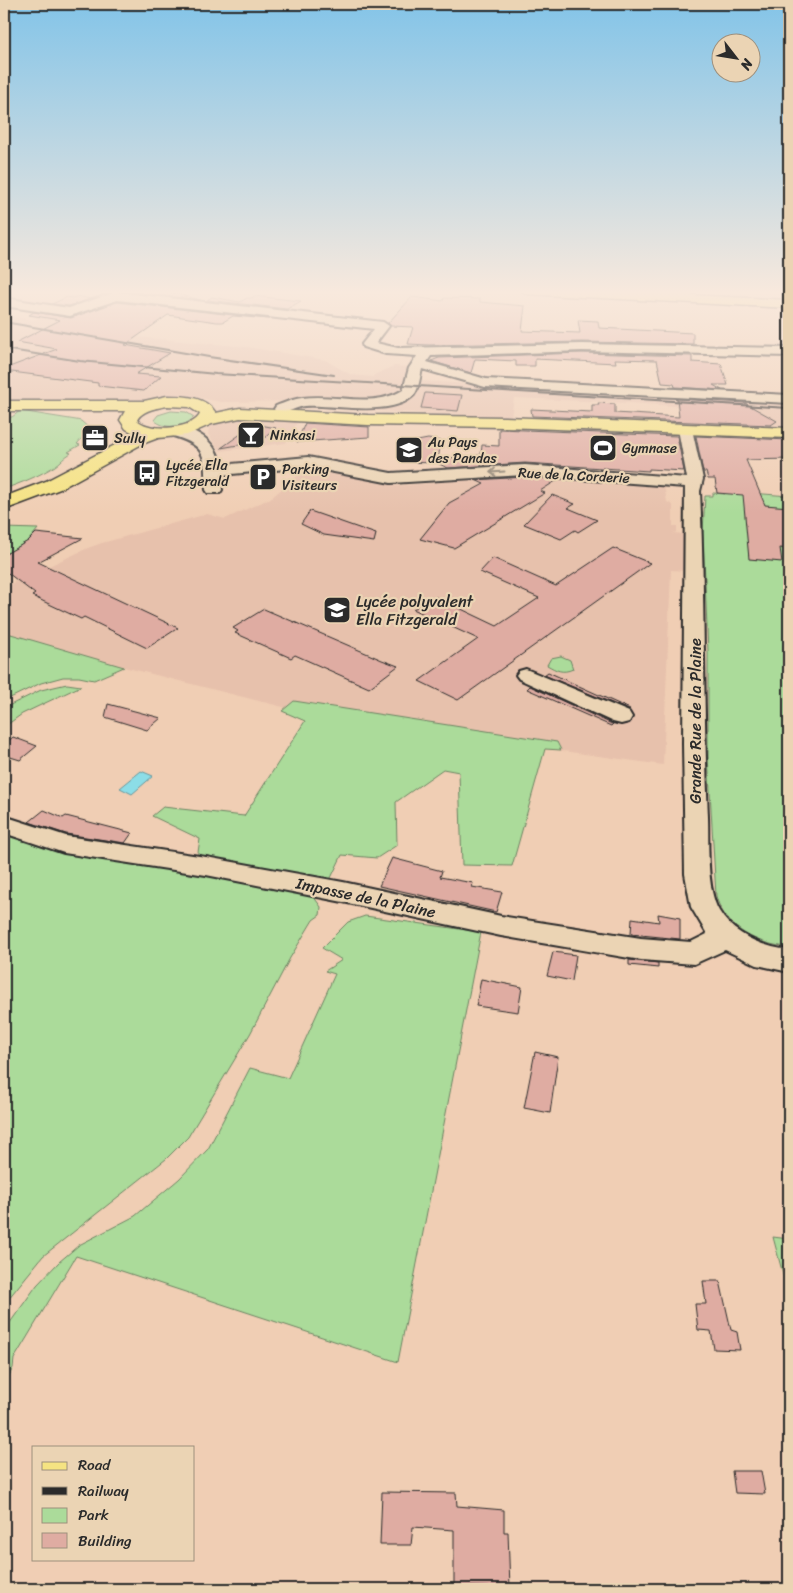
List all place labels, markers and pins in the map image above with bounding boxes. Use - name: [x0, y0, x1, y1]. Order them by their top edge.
- bar icon: Ninkasi: [236, 420, 266, 450]
- office icon: Sully: [80, 423, 110, 453]
- place label: Ninkasi: [270, 423, 316, 448]
- place label: Sully: [114, 426, 146, 451]
- place label: Au Pays des Pandas: [427, 430, 497, 471]
- sports icon: Gymnase: [588, 433, 618, 463]
- school or university icon: Au Pays des Pandas: [394, 435, 424, 465]
- place label: Gymnase: [622, 436, 677, 461]
- place label: Lycée Ella Fitzgerald: [166, 453, 230, 494]
- place label: Parking Visiteurs: [282, 457, 338, 498]
- bus stop icon: Lycée Ella Fitzgerald: [132, 458, 162, 488]
- parking icon: Parking Visiteurs: [248, 462, 278, 492]
- place label: Lycée polyvalent Ella Fitzgerald: [356, 587, 474, 634]
- school or university icon: Lycée polyvalent Ella Fitzgerald: [322, 595, 352, 625]

